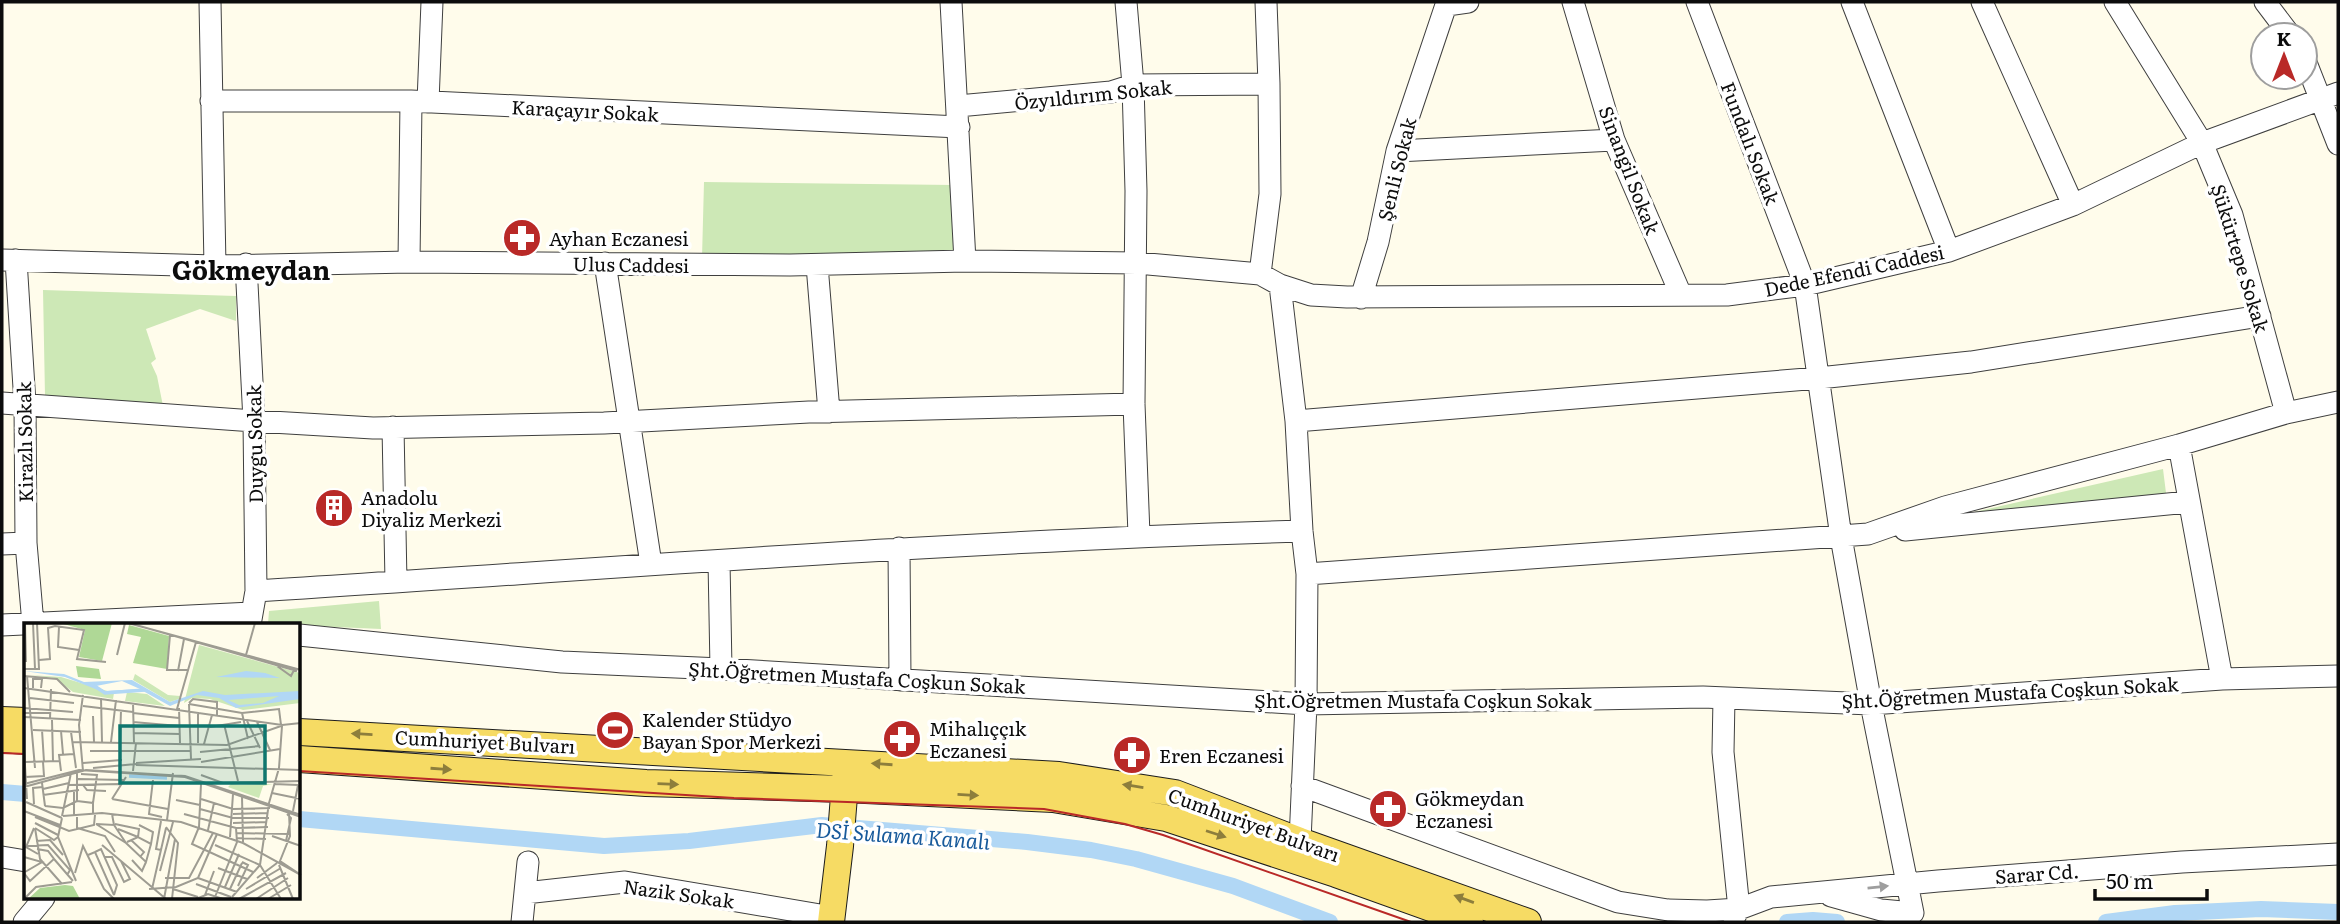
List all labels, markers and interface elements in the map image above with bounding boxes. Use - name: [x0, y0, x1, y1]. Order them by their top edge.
- north arrow: [2249, 21, 2319, 91]
- text: K: [2277, 24, 2292, 52]
- street label: Özyıldırım Sokak: [1013, 72, 1174, 116]
- street label: Fundalı Sokak: [1715, 77, 1787, 209]
- street label: Karaçayır Sokak: [511, 92, 660, 128]
- street label: Sinangil Sokak: [1593, 102, 1668, 239]
- street label: Şenli Sokak: [1370, 114, 1422, 224]
- street label: Şükürtepe Sokak: [2205, 180, 2277, 336]
- pharmacy icon: Ayhan Eczanesi: [501, 217, 543, 259]
- place label: Ayhan Eczanesi: [549, 224, 688, 252]
- street label: Dede Efendi Caddesi: [1761, 237, 1947, 303]
- district label: Gökmeydan: [172, 249, 330, 288]
- street label: Ulus Caddesi: [573, 249, 689, 279]
- street label: Kirazlı Sokak: [9, 381, 39, 503]
- street label: Duygu Sokak: [239, 384, 269, 504]
- place label: Anadolu Diyaliz Merkezi: [361, 483, 502, 533]
- building icon: Anadolu Diyaliz Merkezi: [313, 487, 355, 529]
- inset map: [24, 623, 301, 900]
- street label: Şht.Öğretmen Mustafa Coşkun Sokak: [688, 654, 1027, 700]
- street label: Şht.Öğretmen Mustafa Coşkun Sokak: [1841, 669, 2180, 715]
- street label: Şht.Öğretmen Mustafa Coşkun Sokak: [1254, 686, 1592, 714]
- place label: Kalender Stüdyo Bayan Spor Merkezi: [642, 705, 821, 755]
- sports icon: Kalender Stüdyo Bayan Spor Merkezi: [594, 709, 636, 751]
- place label: Mihalıççık Eczanesi: [929, 714, 1027, 764]
- pharmacy icon: Mihalıççık Eczanesi: [881, 718, 923, 760]
- street label: Cumhuriyet Bulvarı: [394, 722, 576, 760]
- one-way arrow: [350, 728, 372, 739]
- pharmacy icon: Eren Eczanesi: [1111, 734, 1153, 776]
- place label: Eren Eczanesi: [1159, 741, 1284, 769]
- one-way arrow: [871, 758, 893, 769]
- one-way arrow: [430, 764, 452, 775]
- one-way arrow: [657, 778, 679, 790]
- street label: Cumhuriyet Bulvarı: [1164, 780, 1344, 868]
- one-way arrow: [1122, 781, 1144, 792]
- place label: Gökmeydan Eczanesi: [1415, 784, 1524, 834]
- pharmacy icon: Gökmeydan Eczanesi: [1367, 788, 1409, 830]
- one-way arrow: [958, 790, 980, 801]
- water label: DSİ Sulama Kanalı: [815, 812, 992, 856]
- one-way arrow: [1206, 830, 1227, 840]
- street label: Sarar Cd.: [1994, 856, 2080, 890]
- scale bar: [2095, 858, 2207, 902]
- text: 50 m: [2106, 864, 2153, 895]
- street label: Nazik Sokak: [622, 871, 737, 915]
- one-way arrow: [1867, 881, 1889, 892]
- one-way arrow: [1453, 893, 1474, 904]

